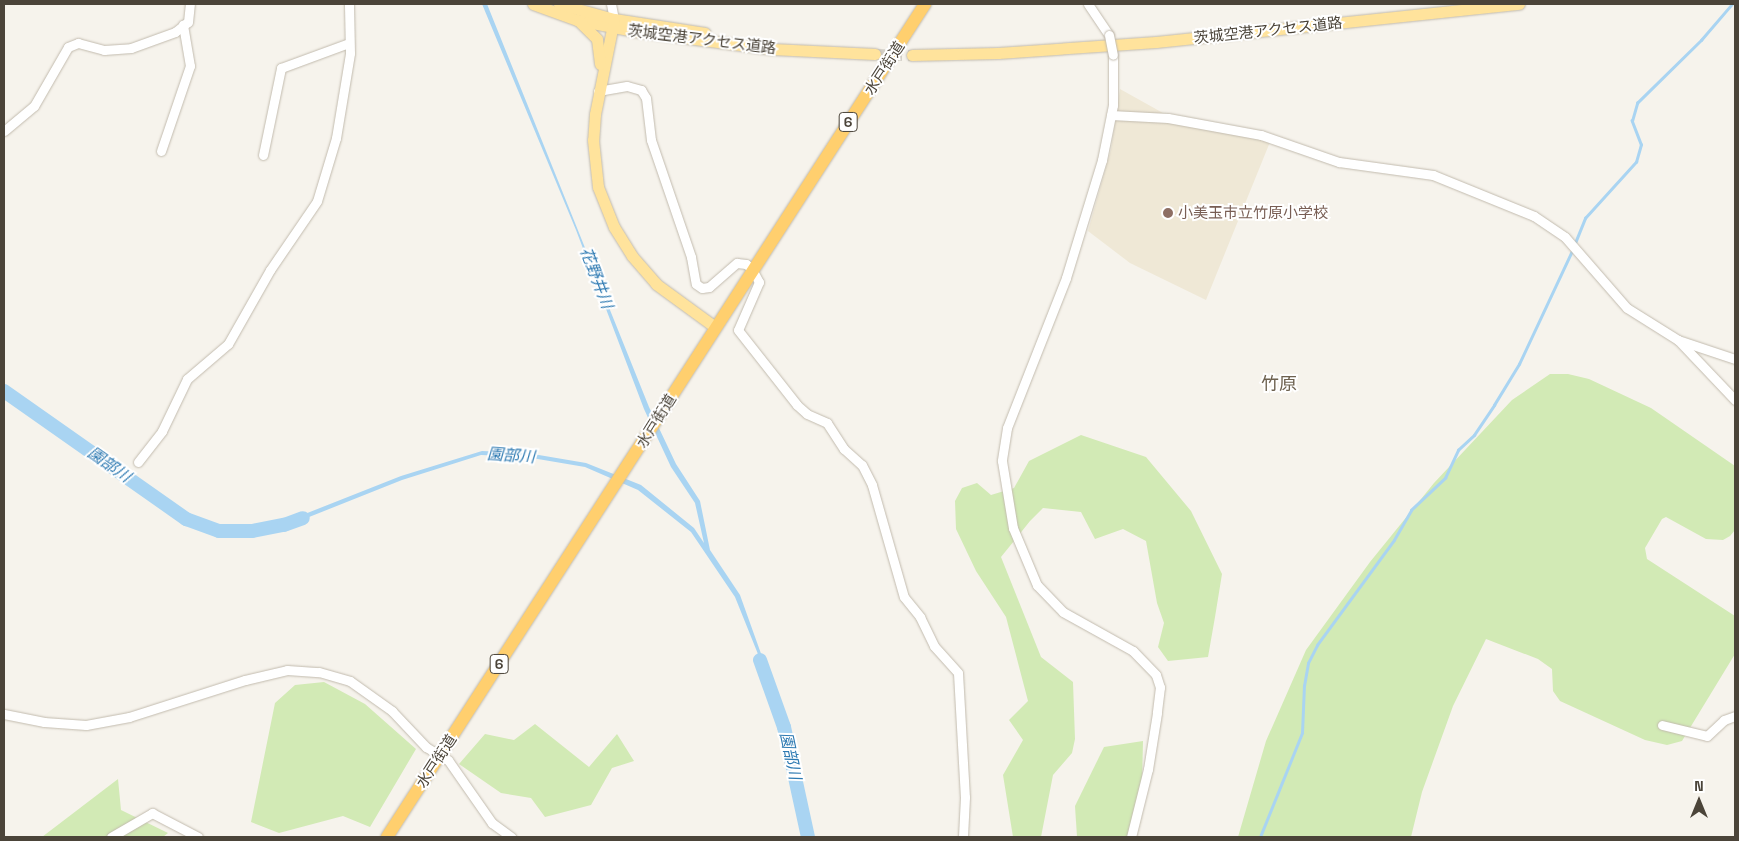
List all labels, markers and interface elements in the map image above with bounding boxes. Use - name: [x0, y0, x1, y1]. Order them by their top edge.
- street label: 茨城空港アクセス道路: [1192, 13, 1344, 47]
- street label: 茨城空港アクセス道路: [626, 21, 778, 57]
- street label: 水戸街道: [860, 38, 908, 98]
- road number: 6: [838, 110, 858, 134]
- place label: 小美玉市立竹原小学校: [1178, 204, 1328, 222]
- marker: 小美玉市立竹原小学校: [1162, 207, 1174, 219]
- water label: 花野井川: [576, 245, 616, 311]
- district label: 竹原: [1261, 373, 1297, 395]
- street label: 水戸街道: [632, 391, 680, 451]
- water label: 園部川: [84, 443, 134, 487]
- water label: 園部川: [486, 445, 536, 467]
- road number: 6: [489, 652, 509, 676]
- street label: 水戸街道: [412, 731, 460, 791]
- water label: 園部川: [776, 731, 804, 781]
- north arrow: [1674, 776, 1724, 826]
- text: N: [1694, 777, 1704, 795]

